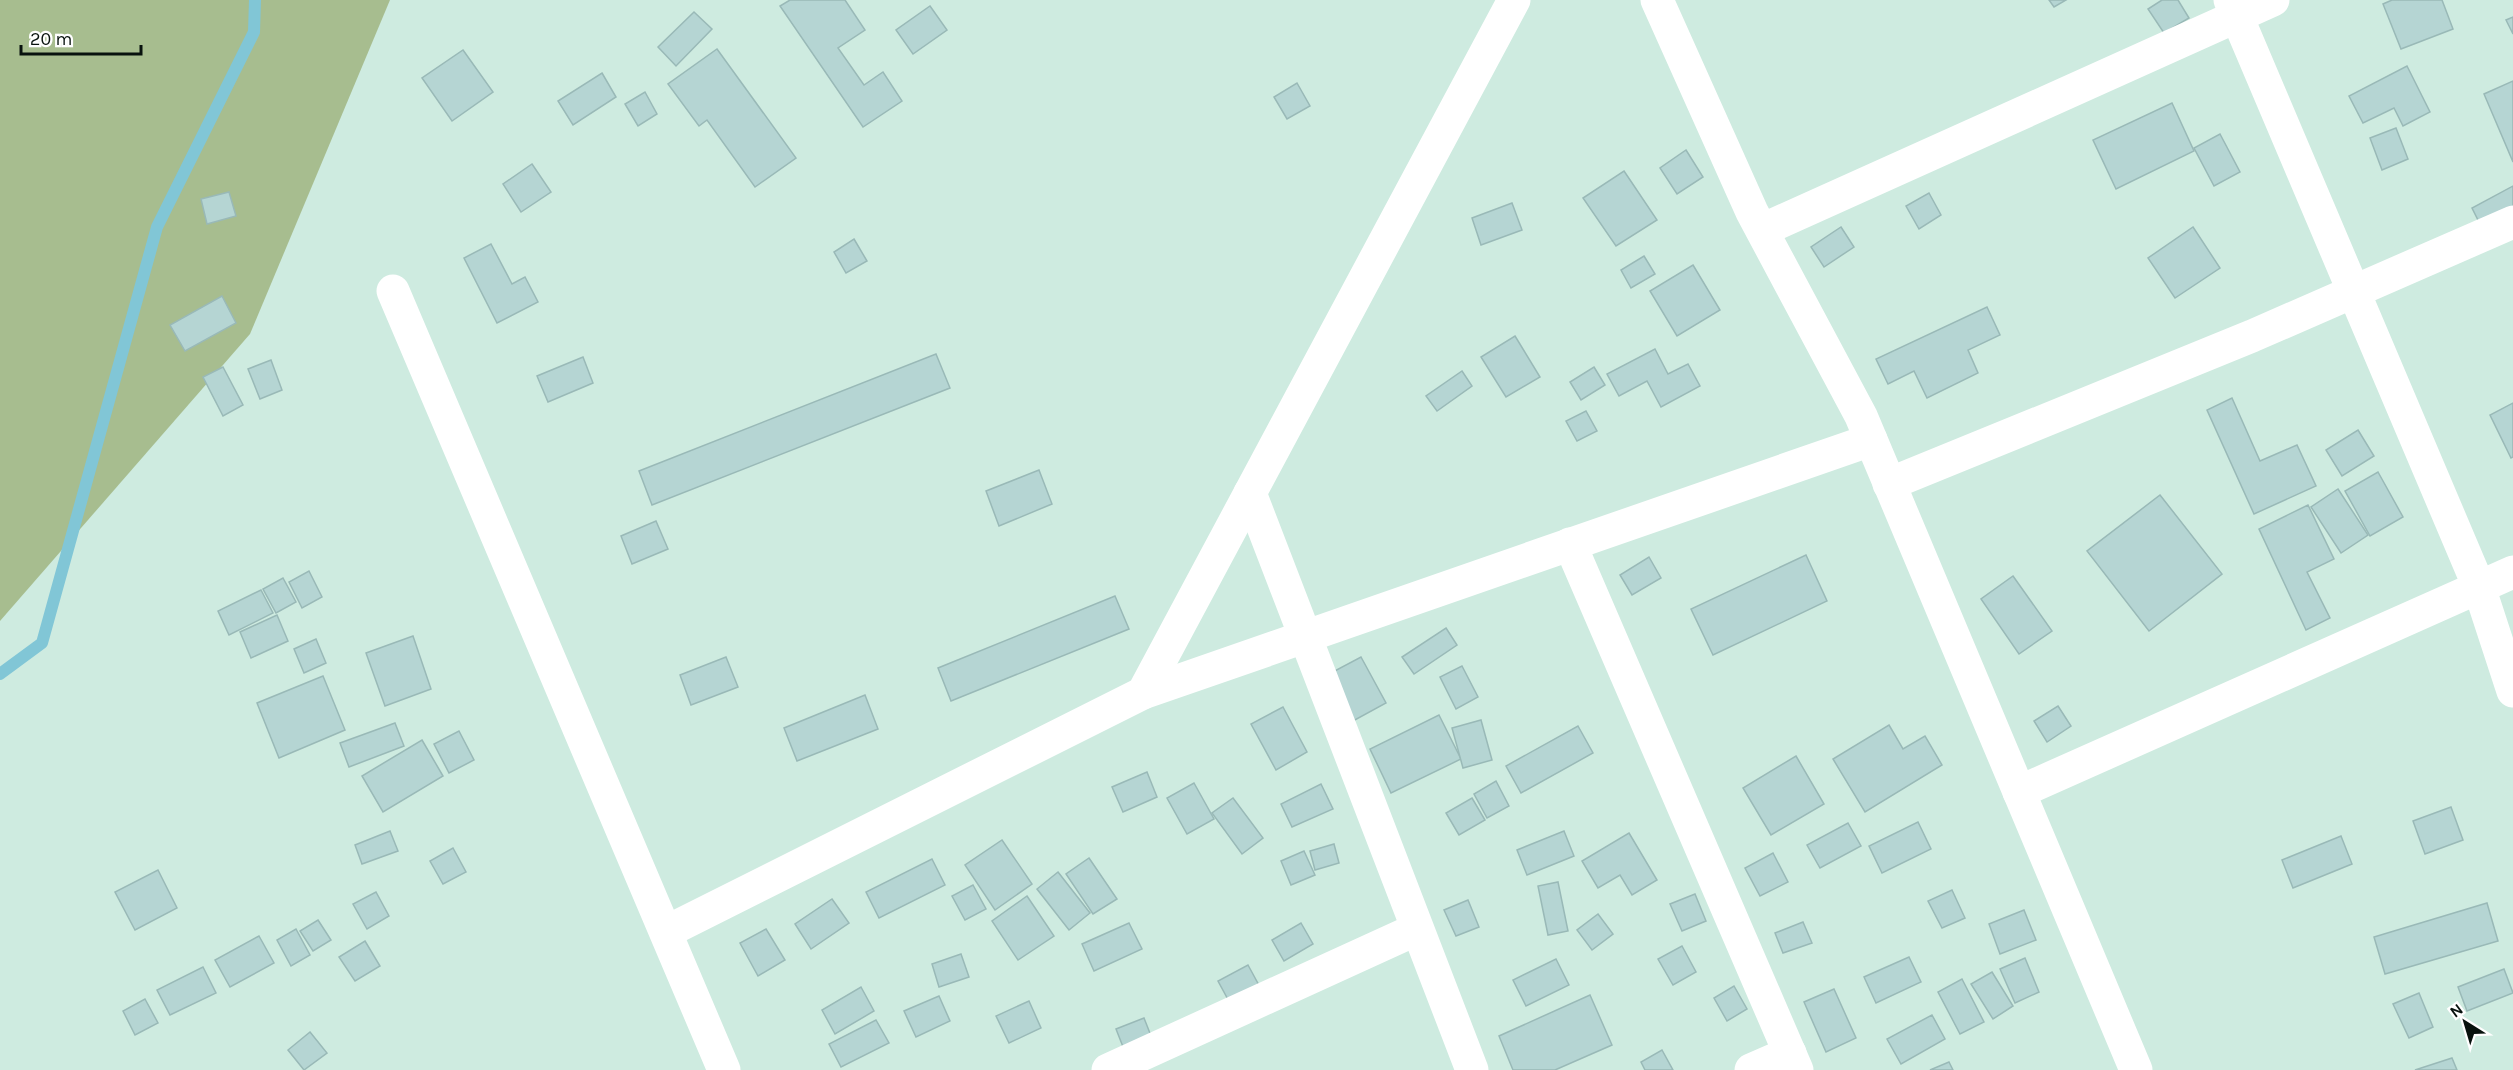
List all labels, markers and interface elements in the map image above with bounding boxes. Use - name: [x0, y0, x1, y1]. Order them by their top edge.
- scale bar: [21, 18, 141, 56]
- text: 20 m: [30, 28, 72, 50]
- north arrow: [2435, 992, 2495, 1052]
- text: N: [2446, 999, 2467, 1021]

